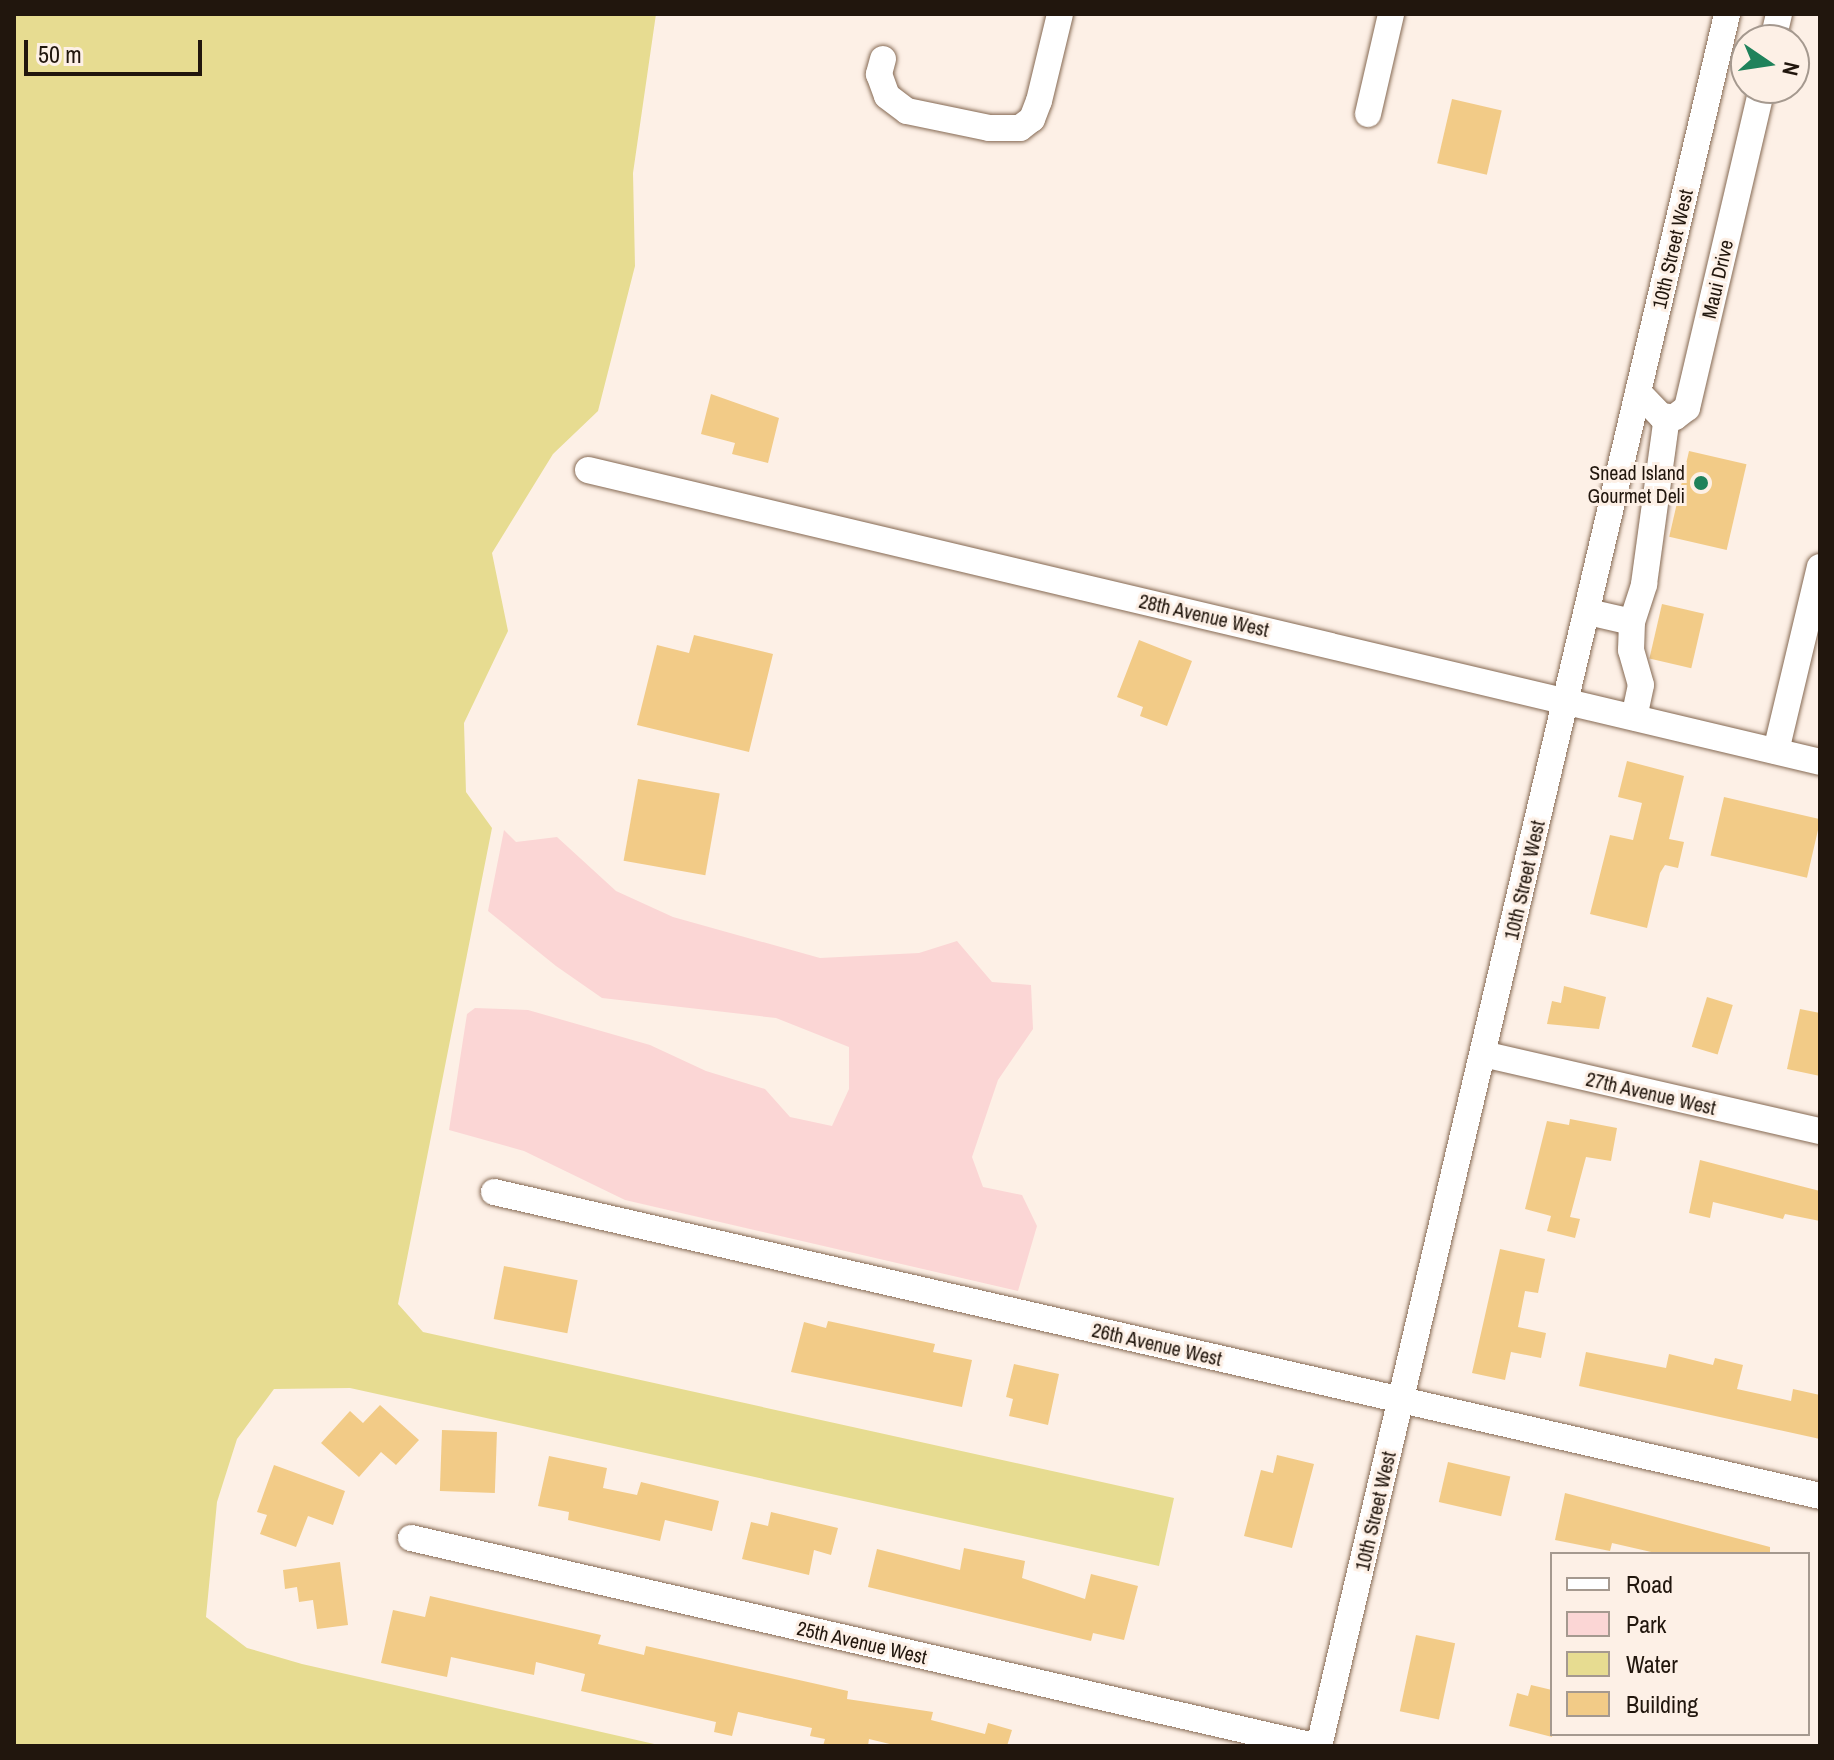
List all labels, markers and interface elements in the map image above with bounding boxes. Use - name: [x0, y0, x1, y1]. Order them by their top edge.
- scale bar: [28, 24, 206, 74]
- north arrow: [1730, 24, 1810, 104]
- text: 50 m: [38, 38, 82, 70]
- text: N: [1775, 59, 1808, 79]
- street label: 10th Street West: [1647, 187, 1697, 311]
- street label: Maui Drive: [1696, 237, 1738, 321]
- place label: Snead Island Gourmet Deli: [1587, 460, 1685, 507]
- marker: Snead Island Gourmet Deli: [1692, 474, 1710, 492]
- street label: 28th Avenue West: [1136, 588, 1272, 642]
- street label: 10th Street West: [1499, 818, 1549, 942]
- street label: 27th Avenue West: [1583, 1066, 1719, 1120]
- street label: 26th Avenue West: [1089, 1317, 1225, 1371]
- street label: 10th Street West: [1350, 1449, 1400, 1573]
- legend: [1550, 1552, 1810, 1736]
- text: Road: [1626, 1568, 1673, 1600]
- text: Park: [1626, 1608, 1666, 1640]
- street label: 25th Avenue West: [794, 1615, 930, 1669]
- text: Water: [1626, 1648, 1678, 1680]
- text: Building: [1626, 1688, 1698, 1720]

